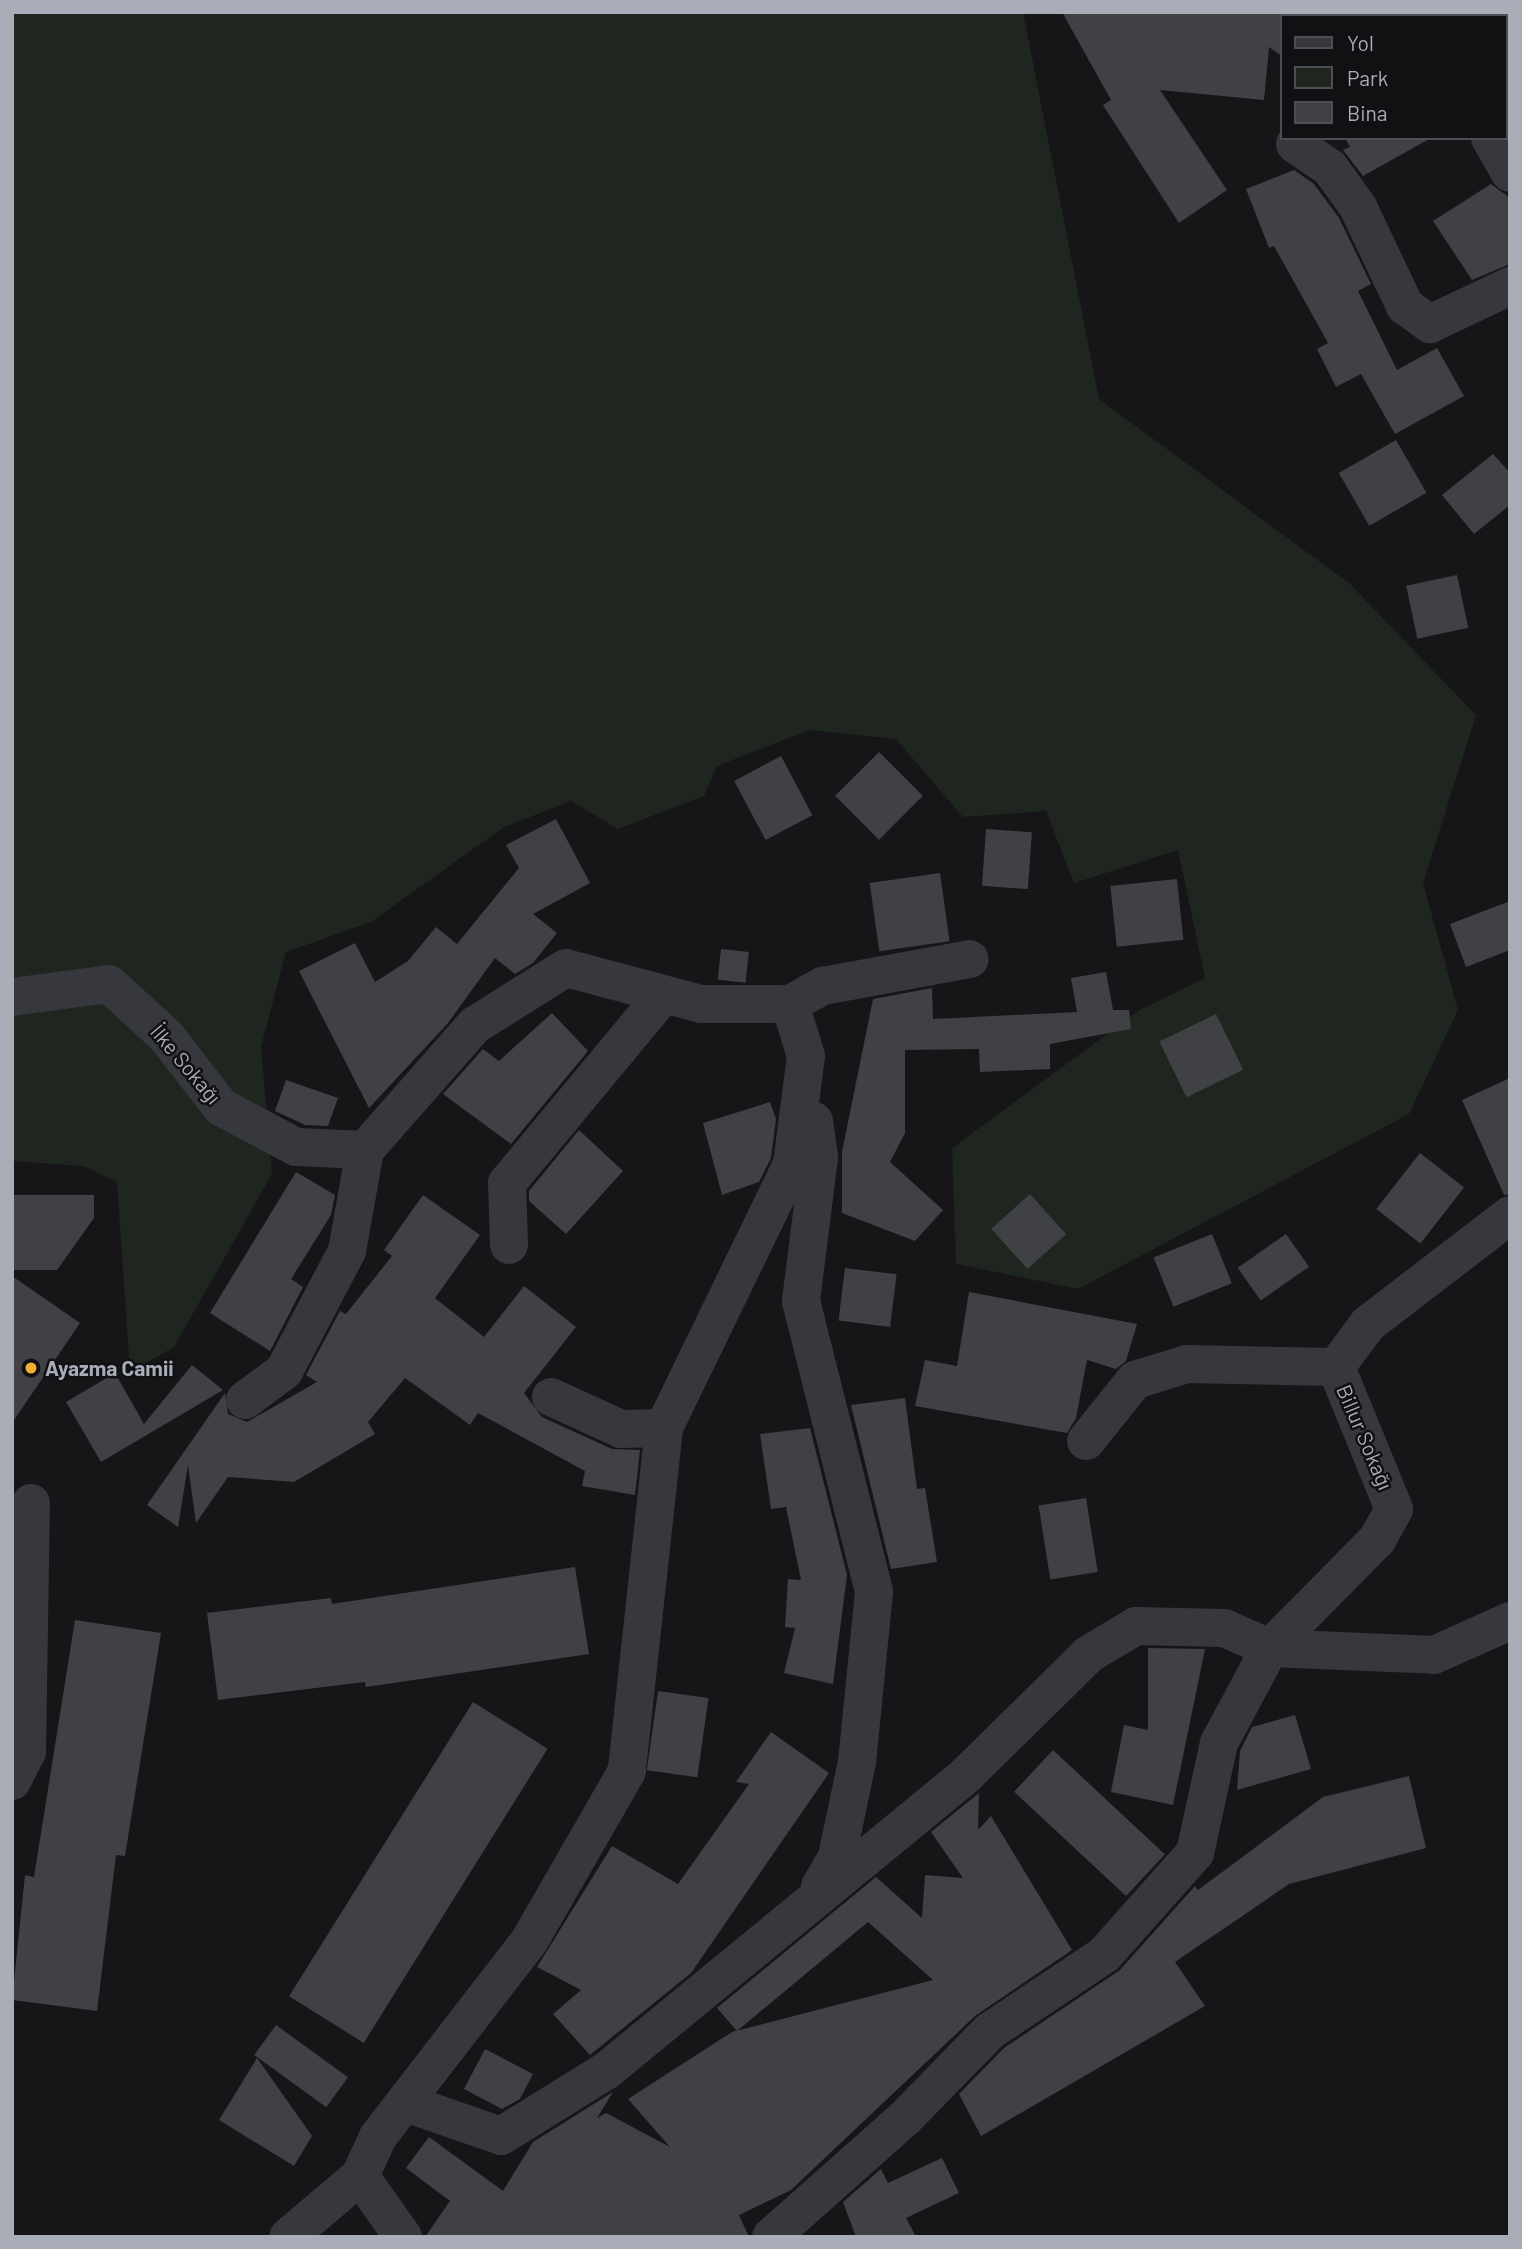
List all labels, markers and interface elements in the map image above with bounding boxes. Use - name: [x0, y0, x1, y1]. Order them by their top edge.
- legend: [1280, 14, 1508, 140]
- text: Yol: [1347, 30, 1374, 55]
- text: Park: [1347, 65, 1388, 90]
- text: Bina: [1347, 100, 1388, 125]
- street label: İlke Sokağı: [145, 1019, 227, 1109]
- place label: Ayazma Camii: [45, 1355, 174, 1381]
- marker: Ayazma Camii: [23, 1360, 39, 1376]
- street label: Billur Sokağı: [1332, 1381, 1398, 1493]

